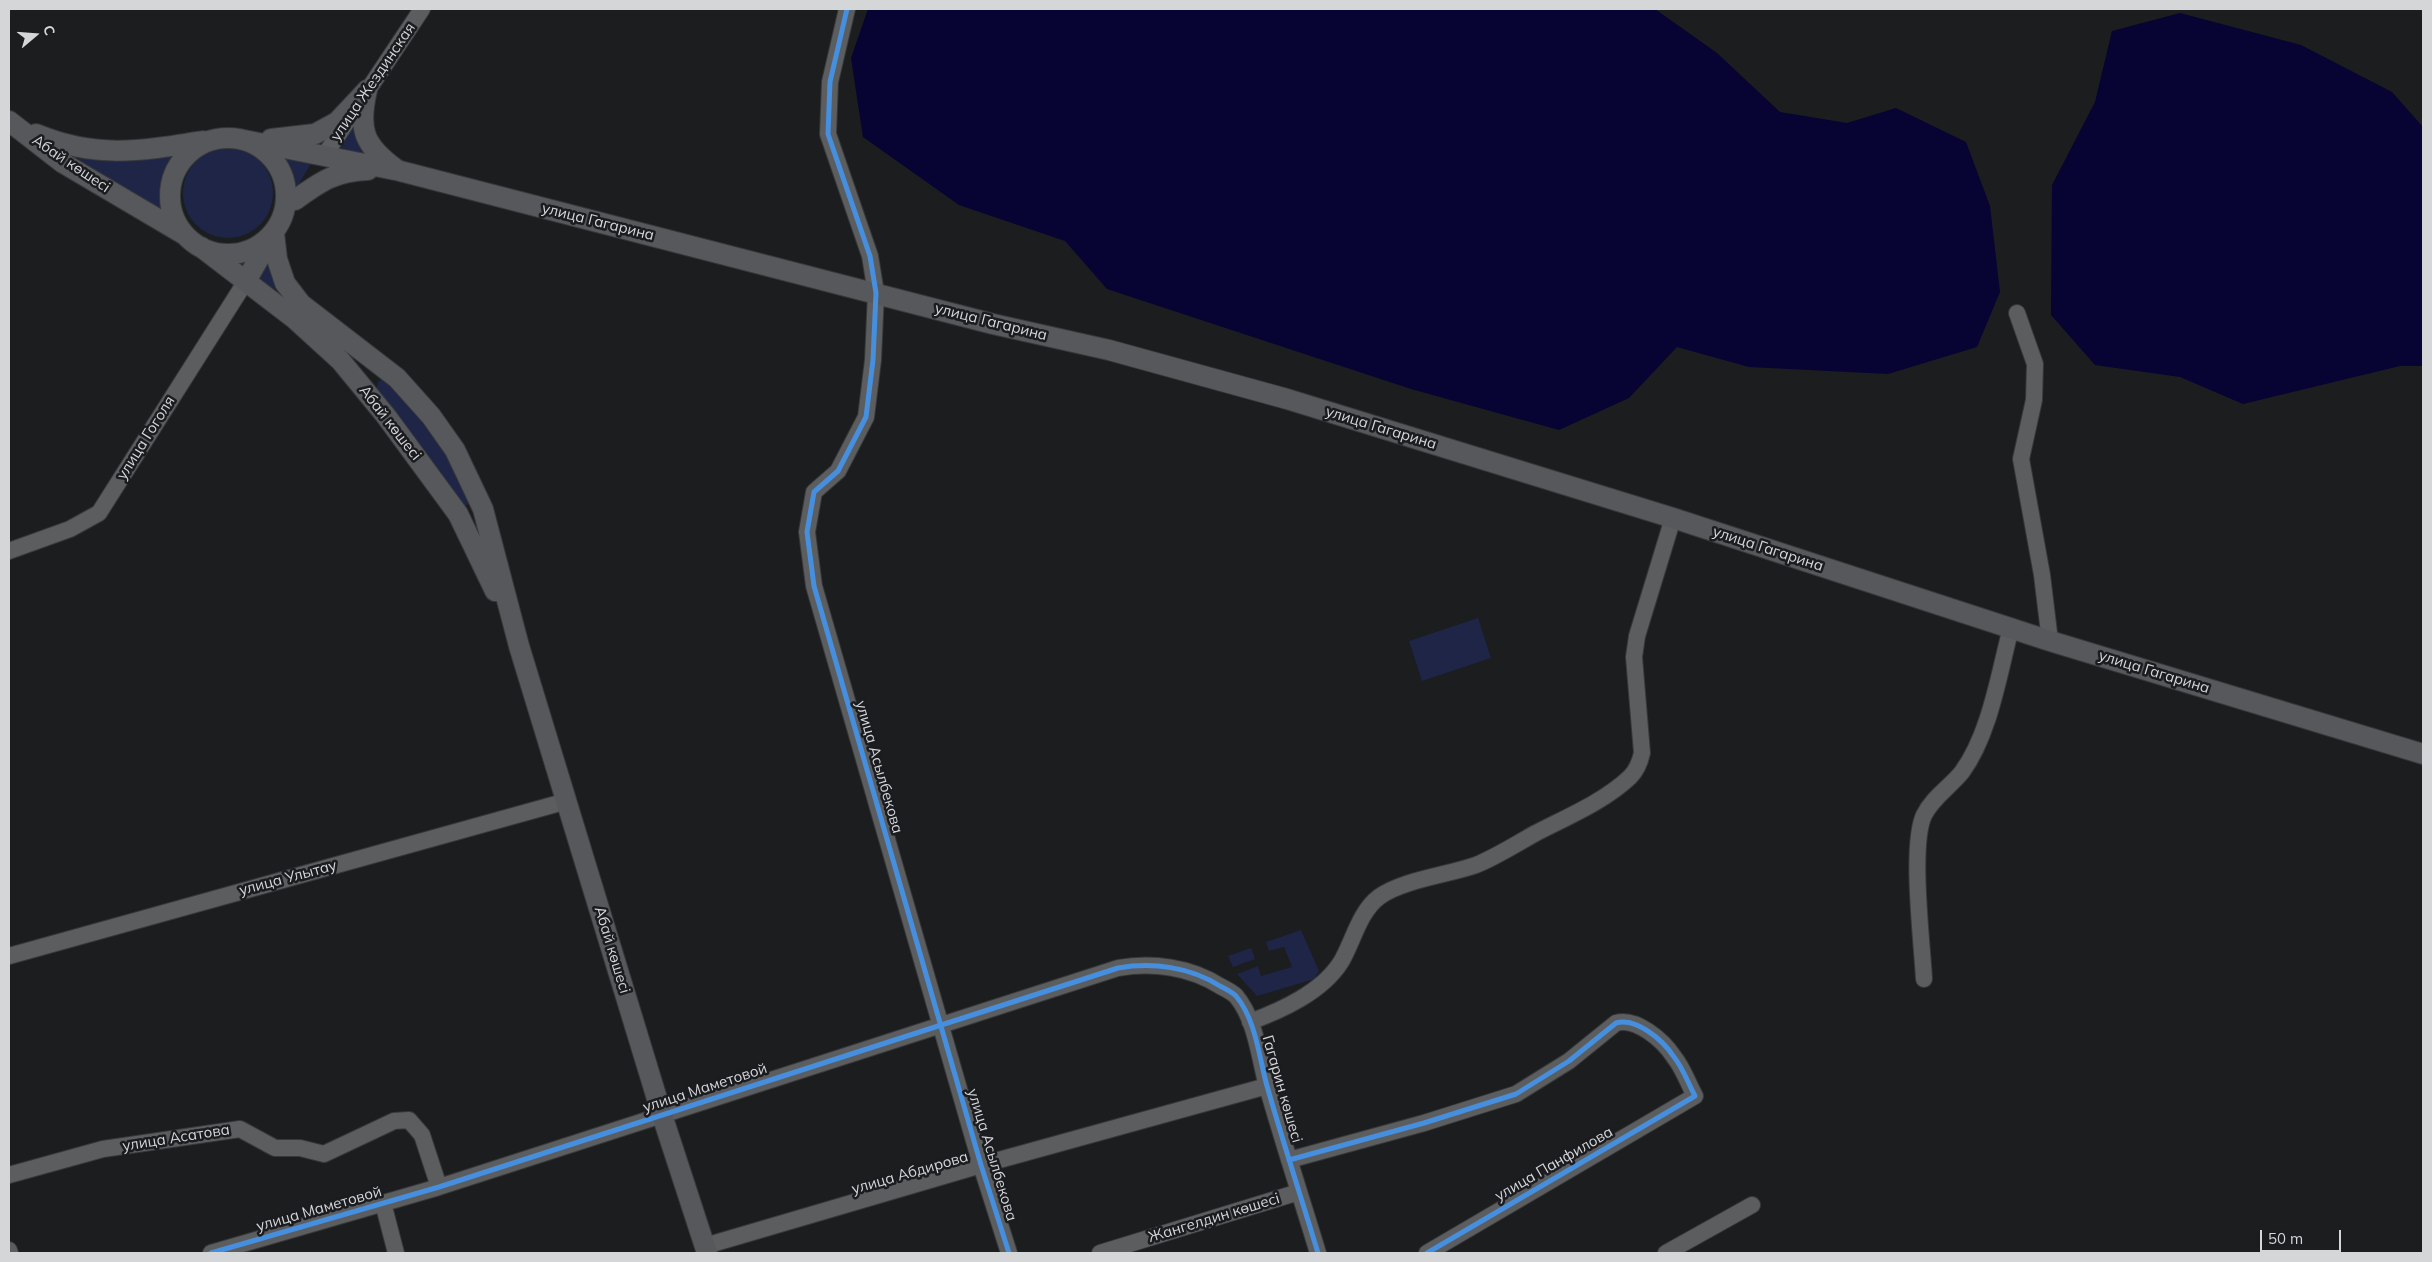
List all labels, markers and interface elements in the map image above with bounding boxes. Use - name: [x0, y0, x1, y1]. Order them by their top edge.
- north arrow: [10, 10, 60, 60]
- street label: улица Жездинская: [327, 20, 419, 144]
- text: С: [39, 23, 59, 38]
- street label: Абай көшесі: [29, 131, 113, 197]
- street label: улица Гагарина: [540, 199, 656, 245]
- street label: улица Гагарина: [933, 299, 1049, 345]
- street label: Абай көшесі: [355, 382, 425, 464]
- street label: улица Гоголя: [113, 393, 179, 483]
- street label: улица Гагарина: [1323, 403, 1439, 453]
- street label: улица Гагарина: [1710, 523, 1826, 575]
- street label: улица Гагарина: [2096, 647, 2212, 697]
- street label: улица Асылбекова: [851, 698, 907, 836]
- street label: улица Улытау: [237, 856, 339, 900]
- street label: Абай көшесі: [590, 904, 634, 996]
- street label: Гагарин көшесі: [1258, 1033, 1306, 1145]
- street label: улица Маметовой: [641, 1059, 769, 1117]
- street label: улица Асылбекова: [963, 1087, 1021, 1223]
- street label: улица Асатова: [121, 1121, 231, 1155]
- street label: улица Панфилова: [1492, 1123, 1616, 1205]
- street label: улица Абдирова: [850, 1148, 970, 1198]
- street label: улица Маметовой: [254, 1182, 384, 1236]
- street label: Жангелдин көшесі: [1146, 1189, 1282, 1247]
- scale bar: [2262, 1220, 2343, 1252]
- text: 50 m: [2268, 1229, 2303, 1248]

